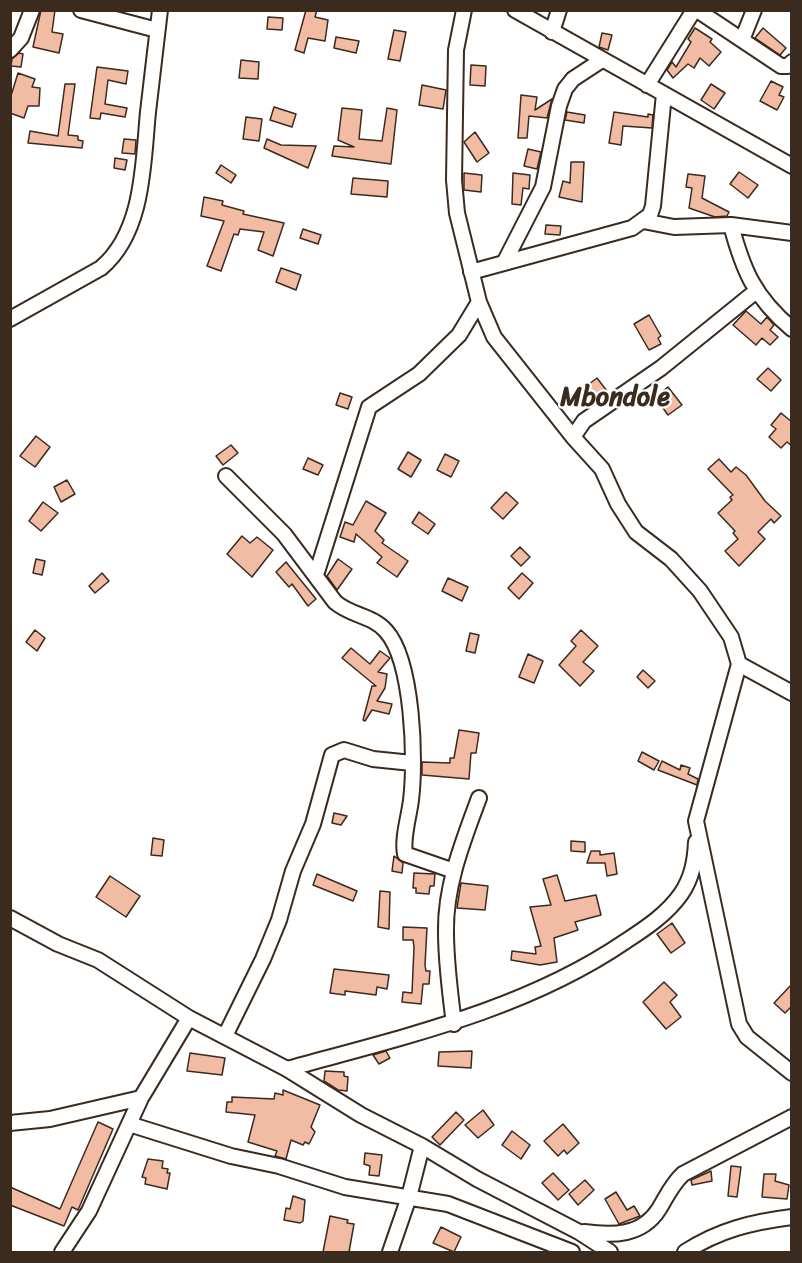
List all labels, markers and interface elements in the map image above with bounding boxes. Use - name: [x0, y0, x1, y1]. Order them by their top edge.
- district label: Mbondole: [560, 382, 670, 414]

